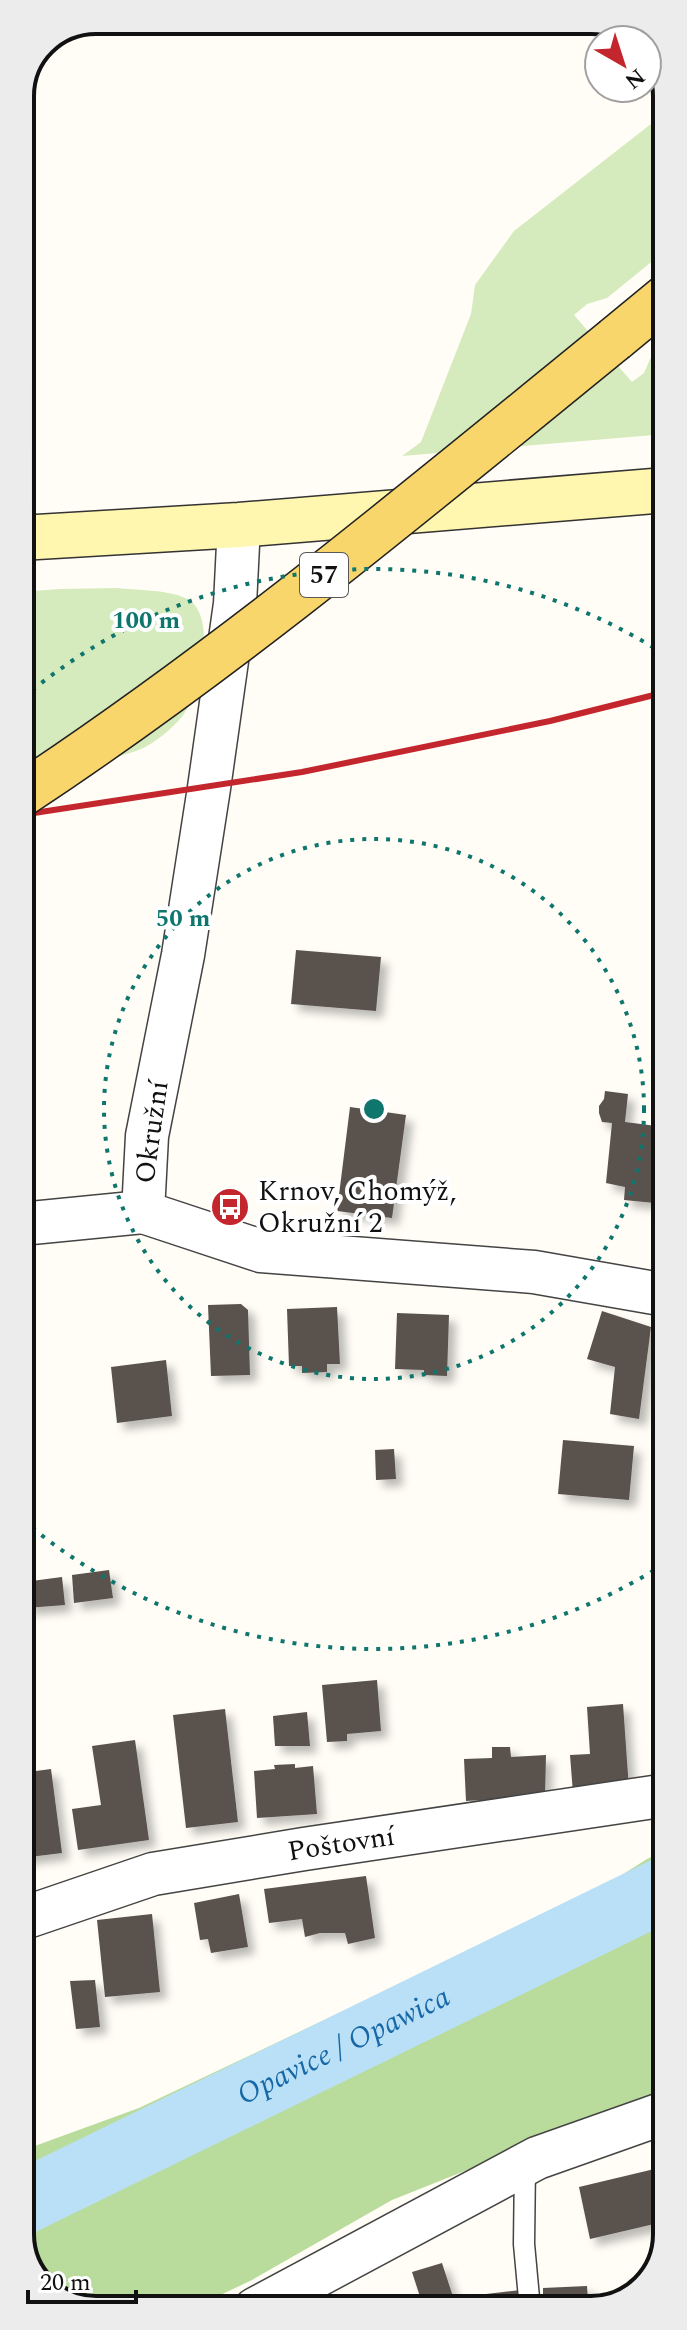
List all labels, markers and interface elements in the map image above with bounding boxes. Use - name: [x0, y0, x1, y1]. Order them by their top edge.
- north arrow: [583, 24, 663, 104]
- text: N: [617, 60, 652, 97]
- road number: 57: [300, 553, 348, 597]
- text: 100 m: [112, 603, 180, 639]
- text: 50 m: [156, 901, 211, 937]
- street label: Okružní: [124, 1077, 181, 1186]
- centre of rings: [360, 1095, 388, 1123]
- place label: Krnov, Chomýž, Okružní 2: [258, 1170, 456, 1245]
- bus stop icon: Krnov, Chomýž, Okružní 2: [209, 1186, 251, 1228]
- street label: Poštovní: [284, 1814, 399, 1873]
- water label: Opavice / Opawica: [229, 1974, 458, 2117]
- scale bar: [28, 2254, 136, 2304]
- text: 20 m: [40, 2265, 91, 2301]

